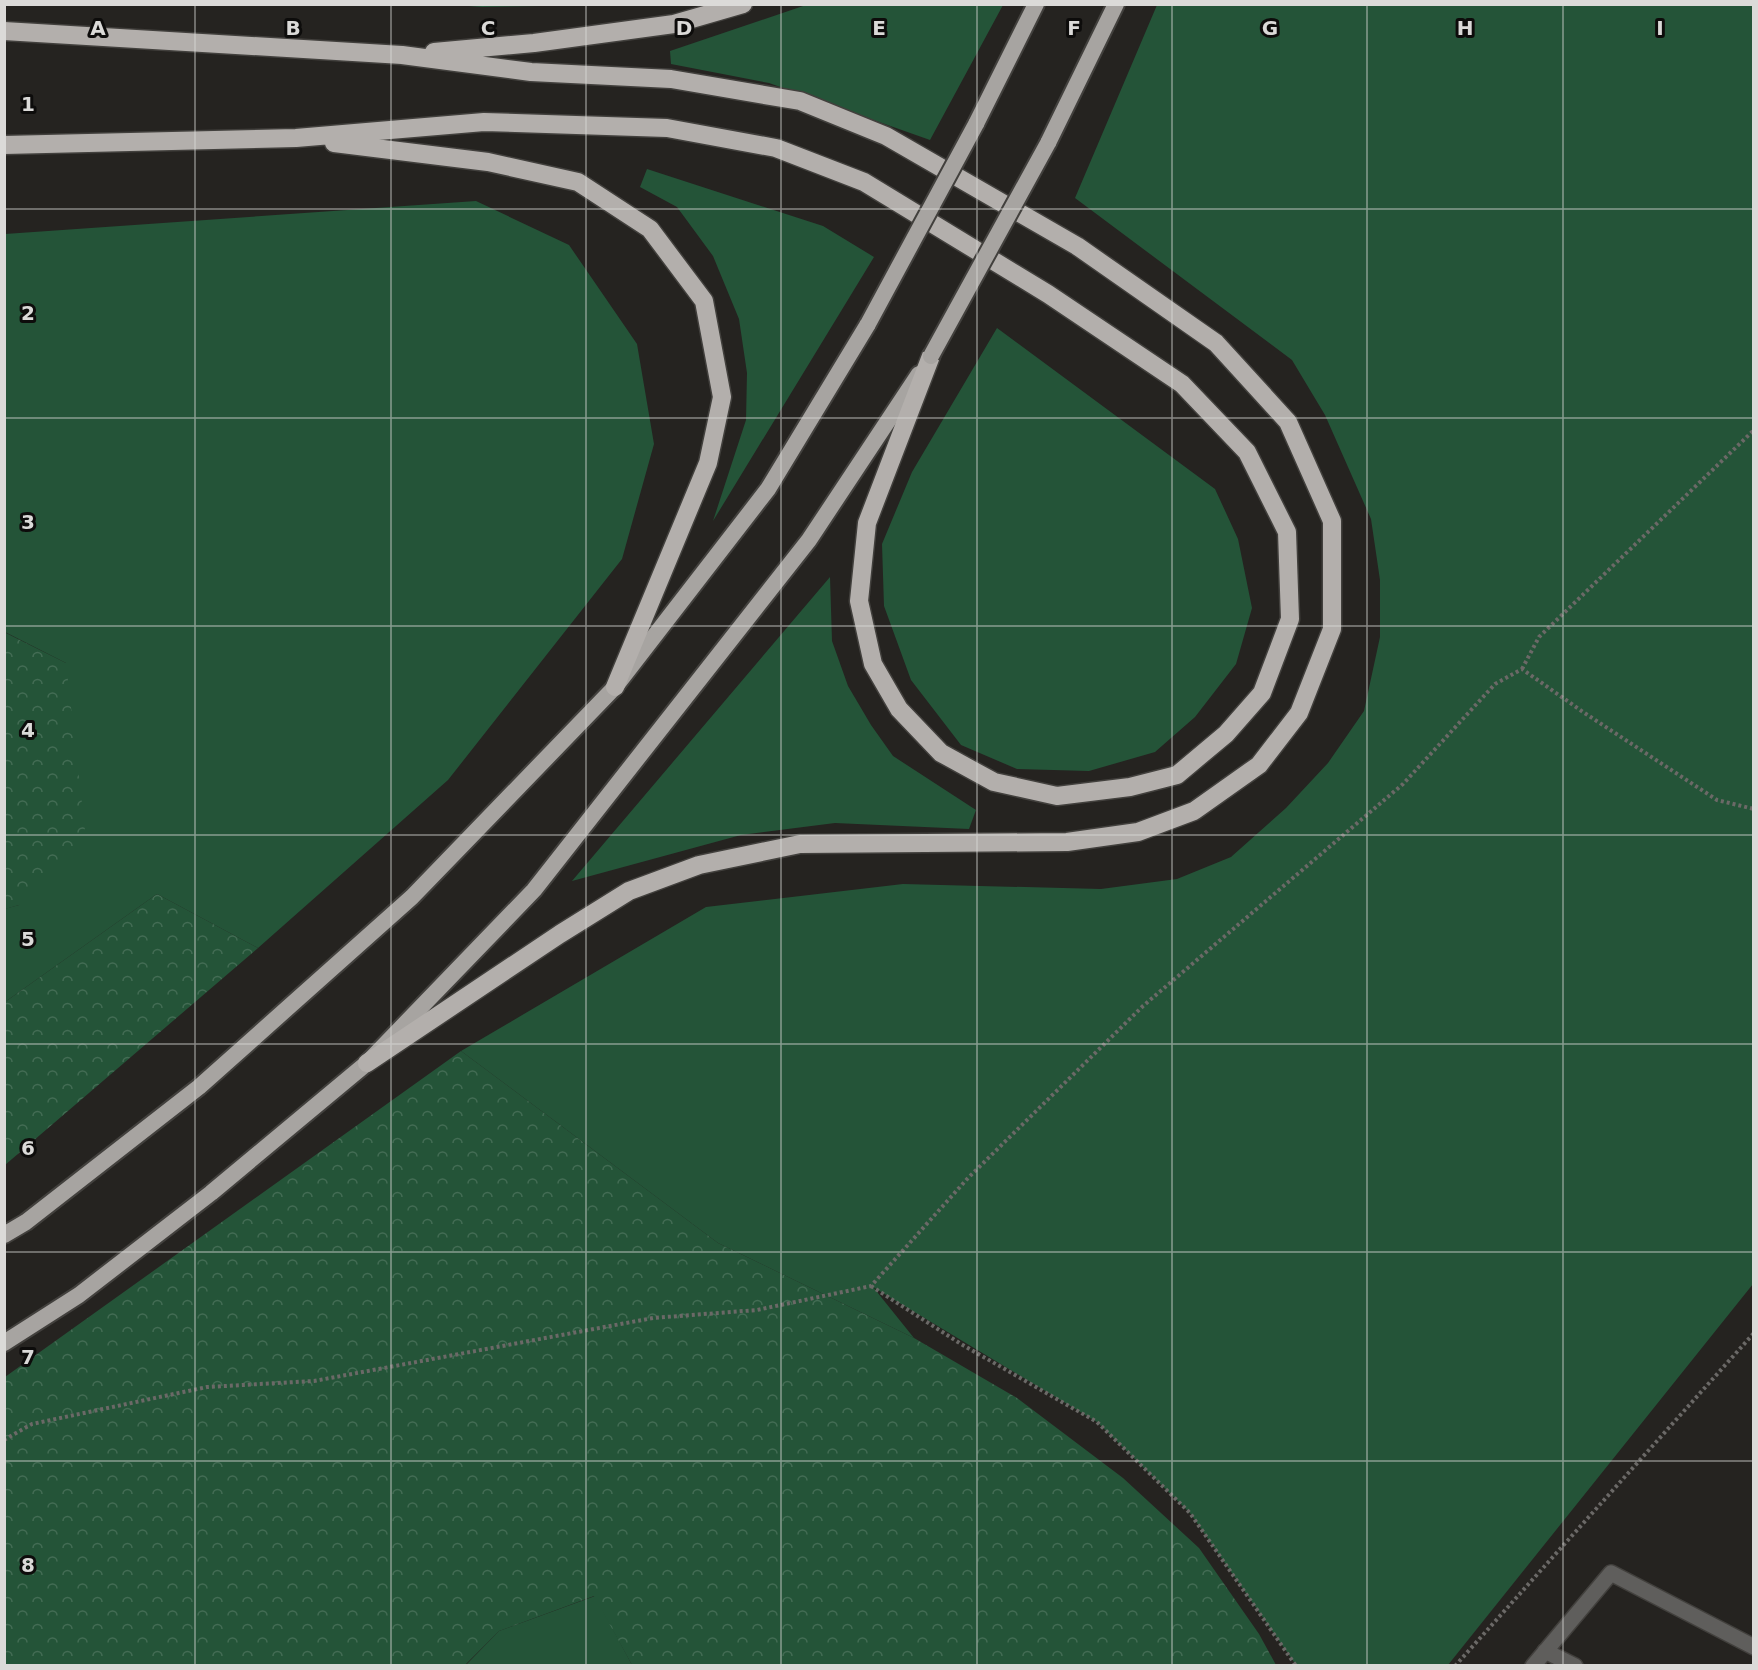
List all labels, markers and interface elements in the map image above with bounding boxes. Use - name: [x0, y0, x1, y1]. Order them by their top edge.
- text: A: [90, 16, 106, 40]
- text: B: [285, 16, 301, 40]
- text: C: [481, 16, 495, 40]
- text: D: [676, 16, 692, 40]
- text: E: [872, 16, 886, 40]
- text: F: [1067, 16, 1081, 40]
- text: G: [1262, 16, 1278, 40]
- text: H: [1457, 16, 1473, 40]
- text: I: [1656, 16, 1664, 40]
- text: 1: [21, 92, 35, 116]
- text: 2: [21, 301, 35, 325]
- text: 3: [21, 510, 35, 534]
- text: 4: [21, 718, 35, 742]
- text: 5: [21, 927, 35, 951]
- text: 6: [21, 1136, 35, 1160]
- text: 7: [21, 1345, 35, 1369]
- text: 8: [21, 1553, 35, 1577]

